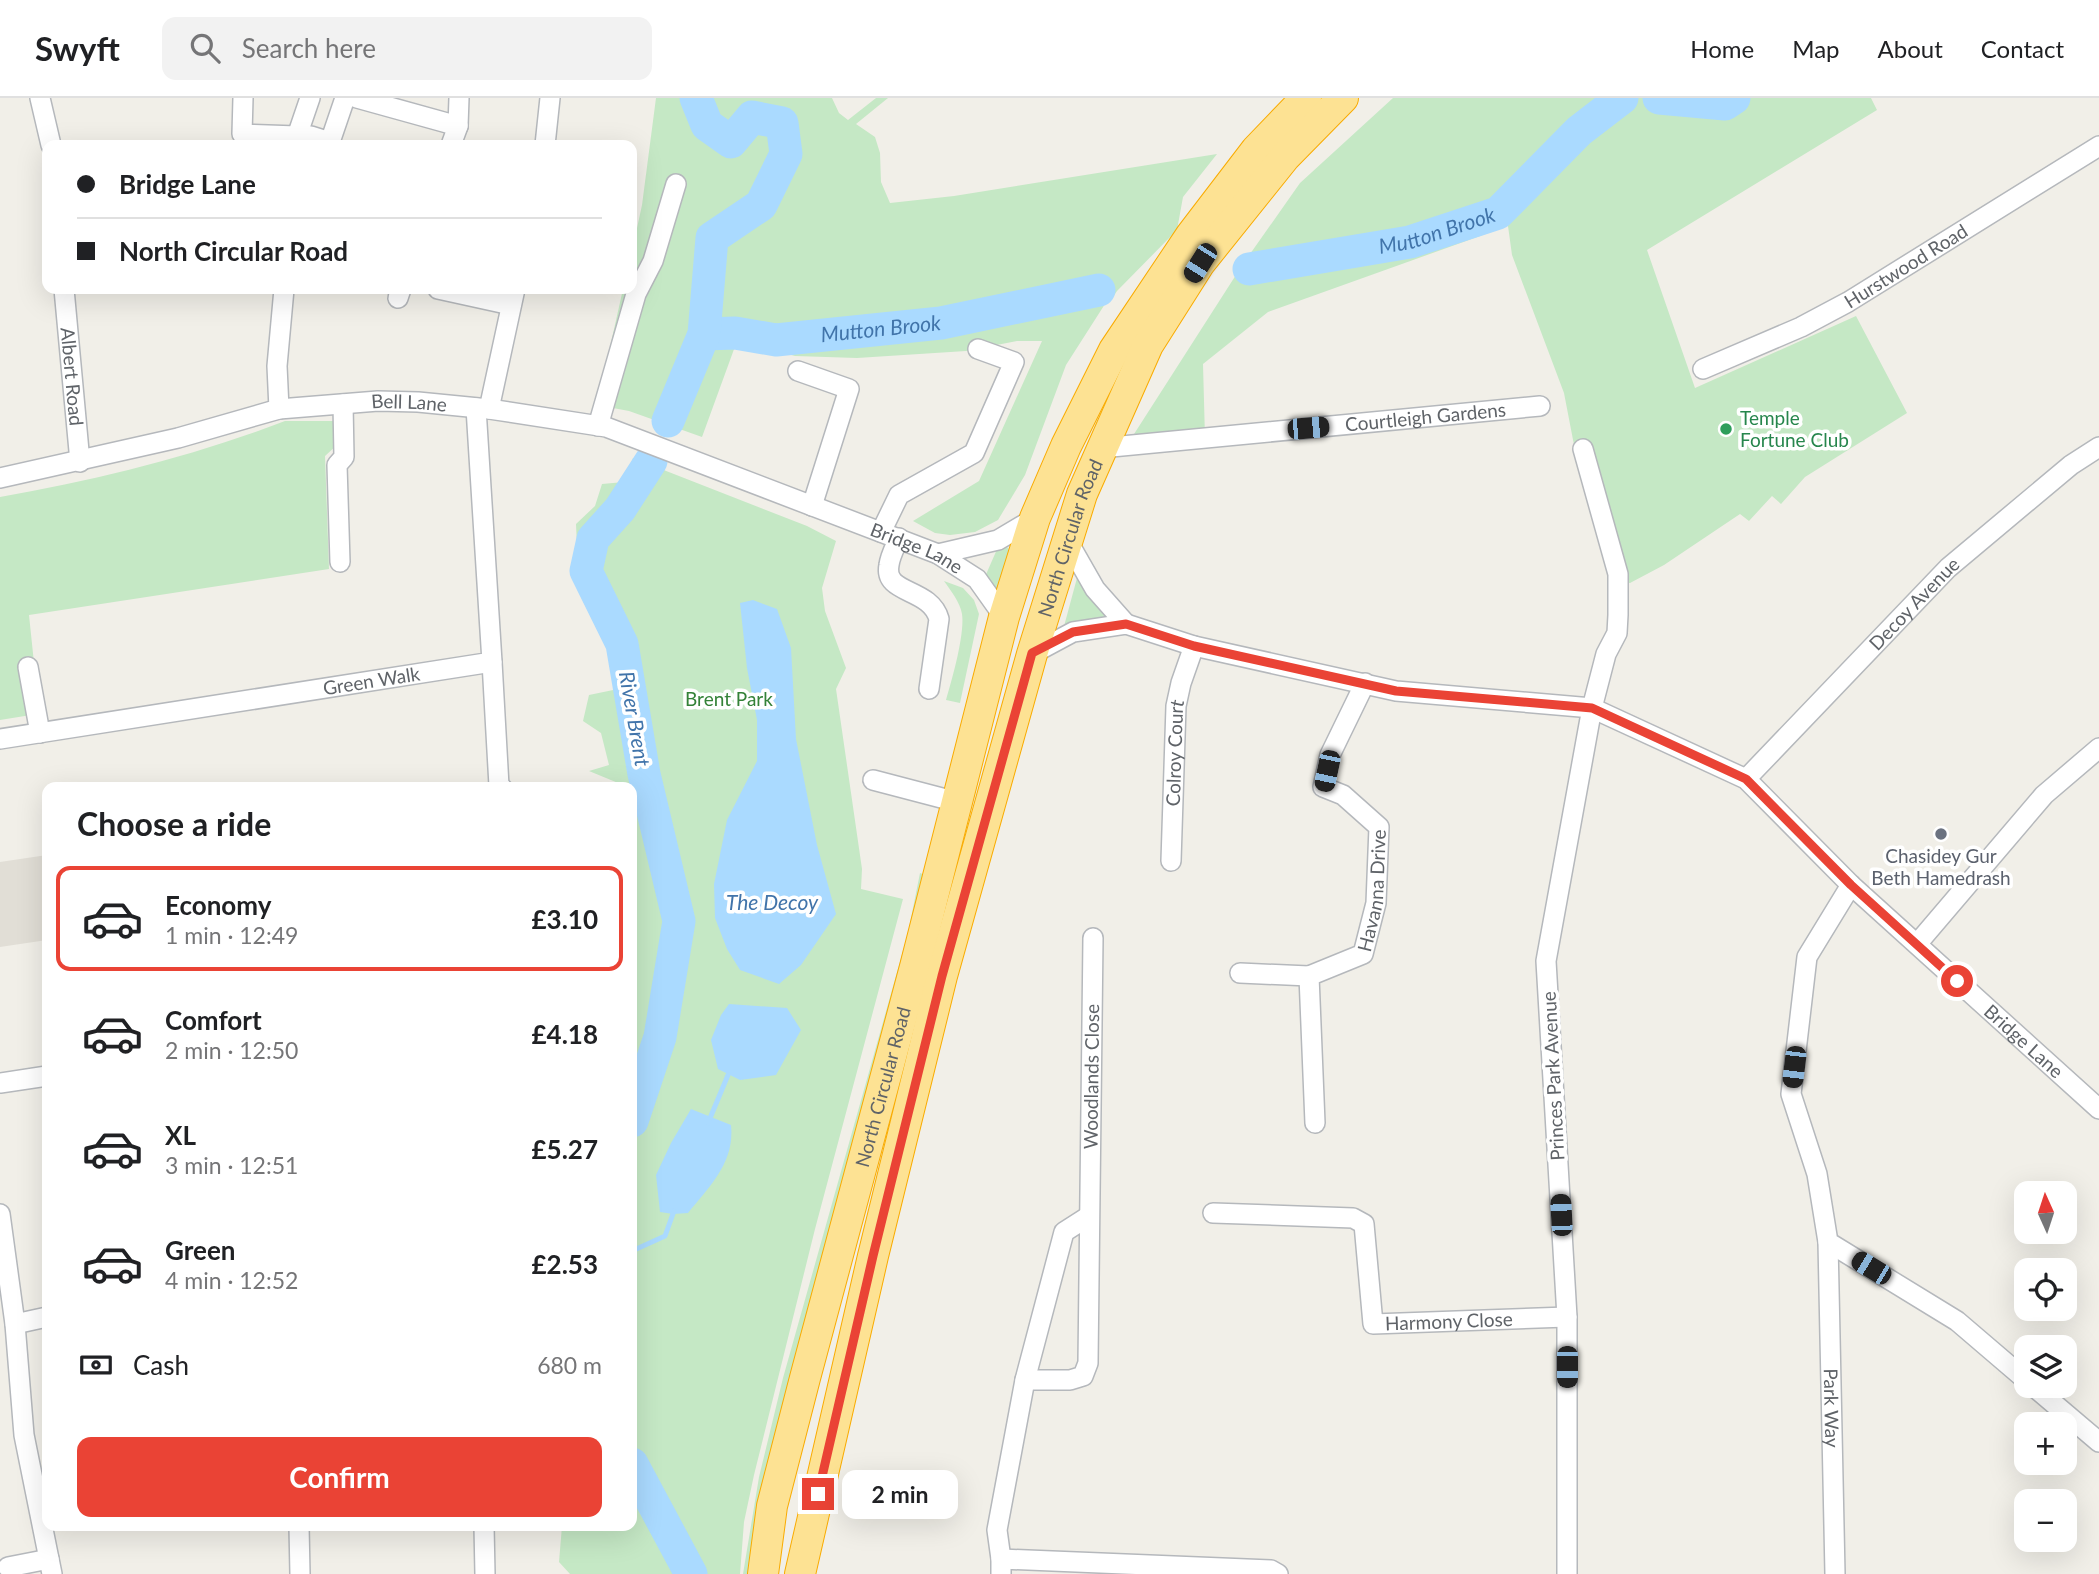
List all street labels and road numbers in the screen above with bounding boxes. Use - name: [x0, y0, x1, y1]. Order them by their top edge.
- street label: Hurstwood Road: [1840, 219, 1972, 313]
- street label: Albert Road: [57, 326, 89, 427]
- street label: Bell Lane: [370, 389, 448, 416]
- street label: Courtleigh Gardens: [1344, 397, 1507, 436]
- street label: North Circular Road: [1032, 455, 1107, 620]
- street label: Bridge Lane: [867, 517, 967, 578]
- street label: Decoy Avenue: [1864, 552, 1964, 655]
- street label: Green Walk: [321, 661, 422, 699]
- street label: Colroy Court: [1161, 697, 1188, 807]
- street label: Havanna Drive: [1352, 829, 1390, 954]
- street label: Princes Park Avenue: [1537, 991, 1568, 1161]
- street label: Bridge Lane: [1980, 999, 2069, 1082]
- street label: North Circular Road: [850, 1004, 915, 1170]
- street label: Woodlands Close: [1079, 1004, 1103, 1149]
- street label: Harmony Close: [1385, 1307, 1513, 1335]
- street label: Park Way: [1820, 1368, 1844, 1448]

